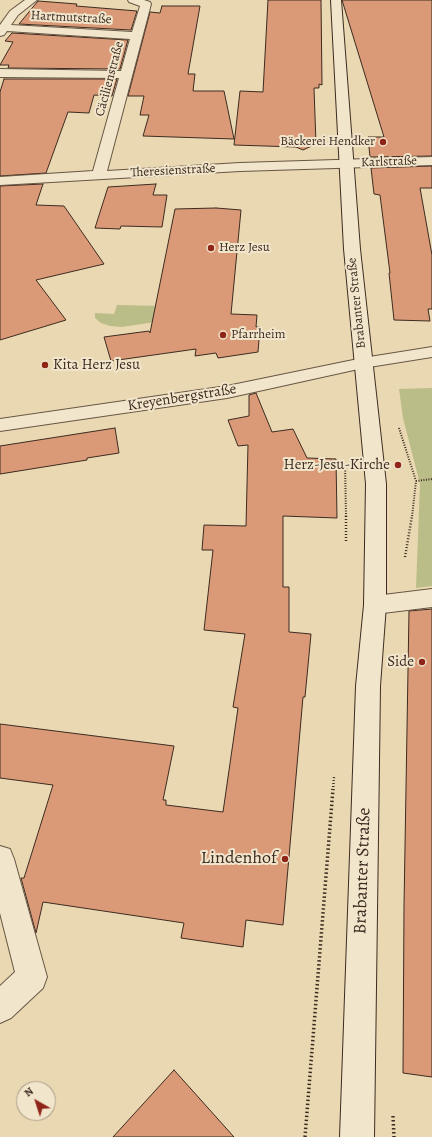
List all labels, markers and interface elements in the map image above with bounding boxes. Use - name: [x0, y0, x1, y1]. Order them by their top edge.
- street label: Hartmutstraße: [30, 8, 112, 28]
- street label: Cäcilienstraße: [92, 40, 128, 118]
- place label: Bäckerei Hendker: [280, 134, 375, 150]
- marker: Bäckerei Hendker: [378, 137, 388, 147]
- street label: Karlstraße: [361, 153, 417, 171]
- street label: Theresienstraße: [130, 161, 216, 181]
- place label: Herz Jesu: [219, 240, 270, 256]
- marker: Herz Jesu: [206, 243, 216, 253]
- street label: Brabanter Straße: [344, 257, 370, 349]
- place label: Pfarrheim: [231, 327, 286, 343]
- marker: Pfarrheim: [218, 330, 228, 340]
- place label: Kita Herz Jesu: [53, 356, 140, 374]
- marker: Kita Herz Jesu: [40, 360, 50, 370]
- street label: Kreyenbergstraße: [126, 381, 238, 415]
- place label: Herz-Jesu-Kirche: [284, 456, 390, 474]
- marker: Herz-Jesu-Kirche: [393, 460, 403, 470]
- place label: Side: [387, 653, 414, 671]
- marker: Side: [417, 657, 427, 667]
- street label: Brabanter Straße: [350, 807, 376, 935]
- place label: Lindenhof: [201, 848, 277, 870]
- marker: Lindenhof: [280, 854, 290, 864]
- north arrow: [16, 1081, 56, 1121]
- text: N: [21, 1084, 37, 1100]

